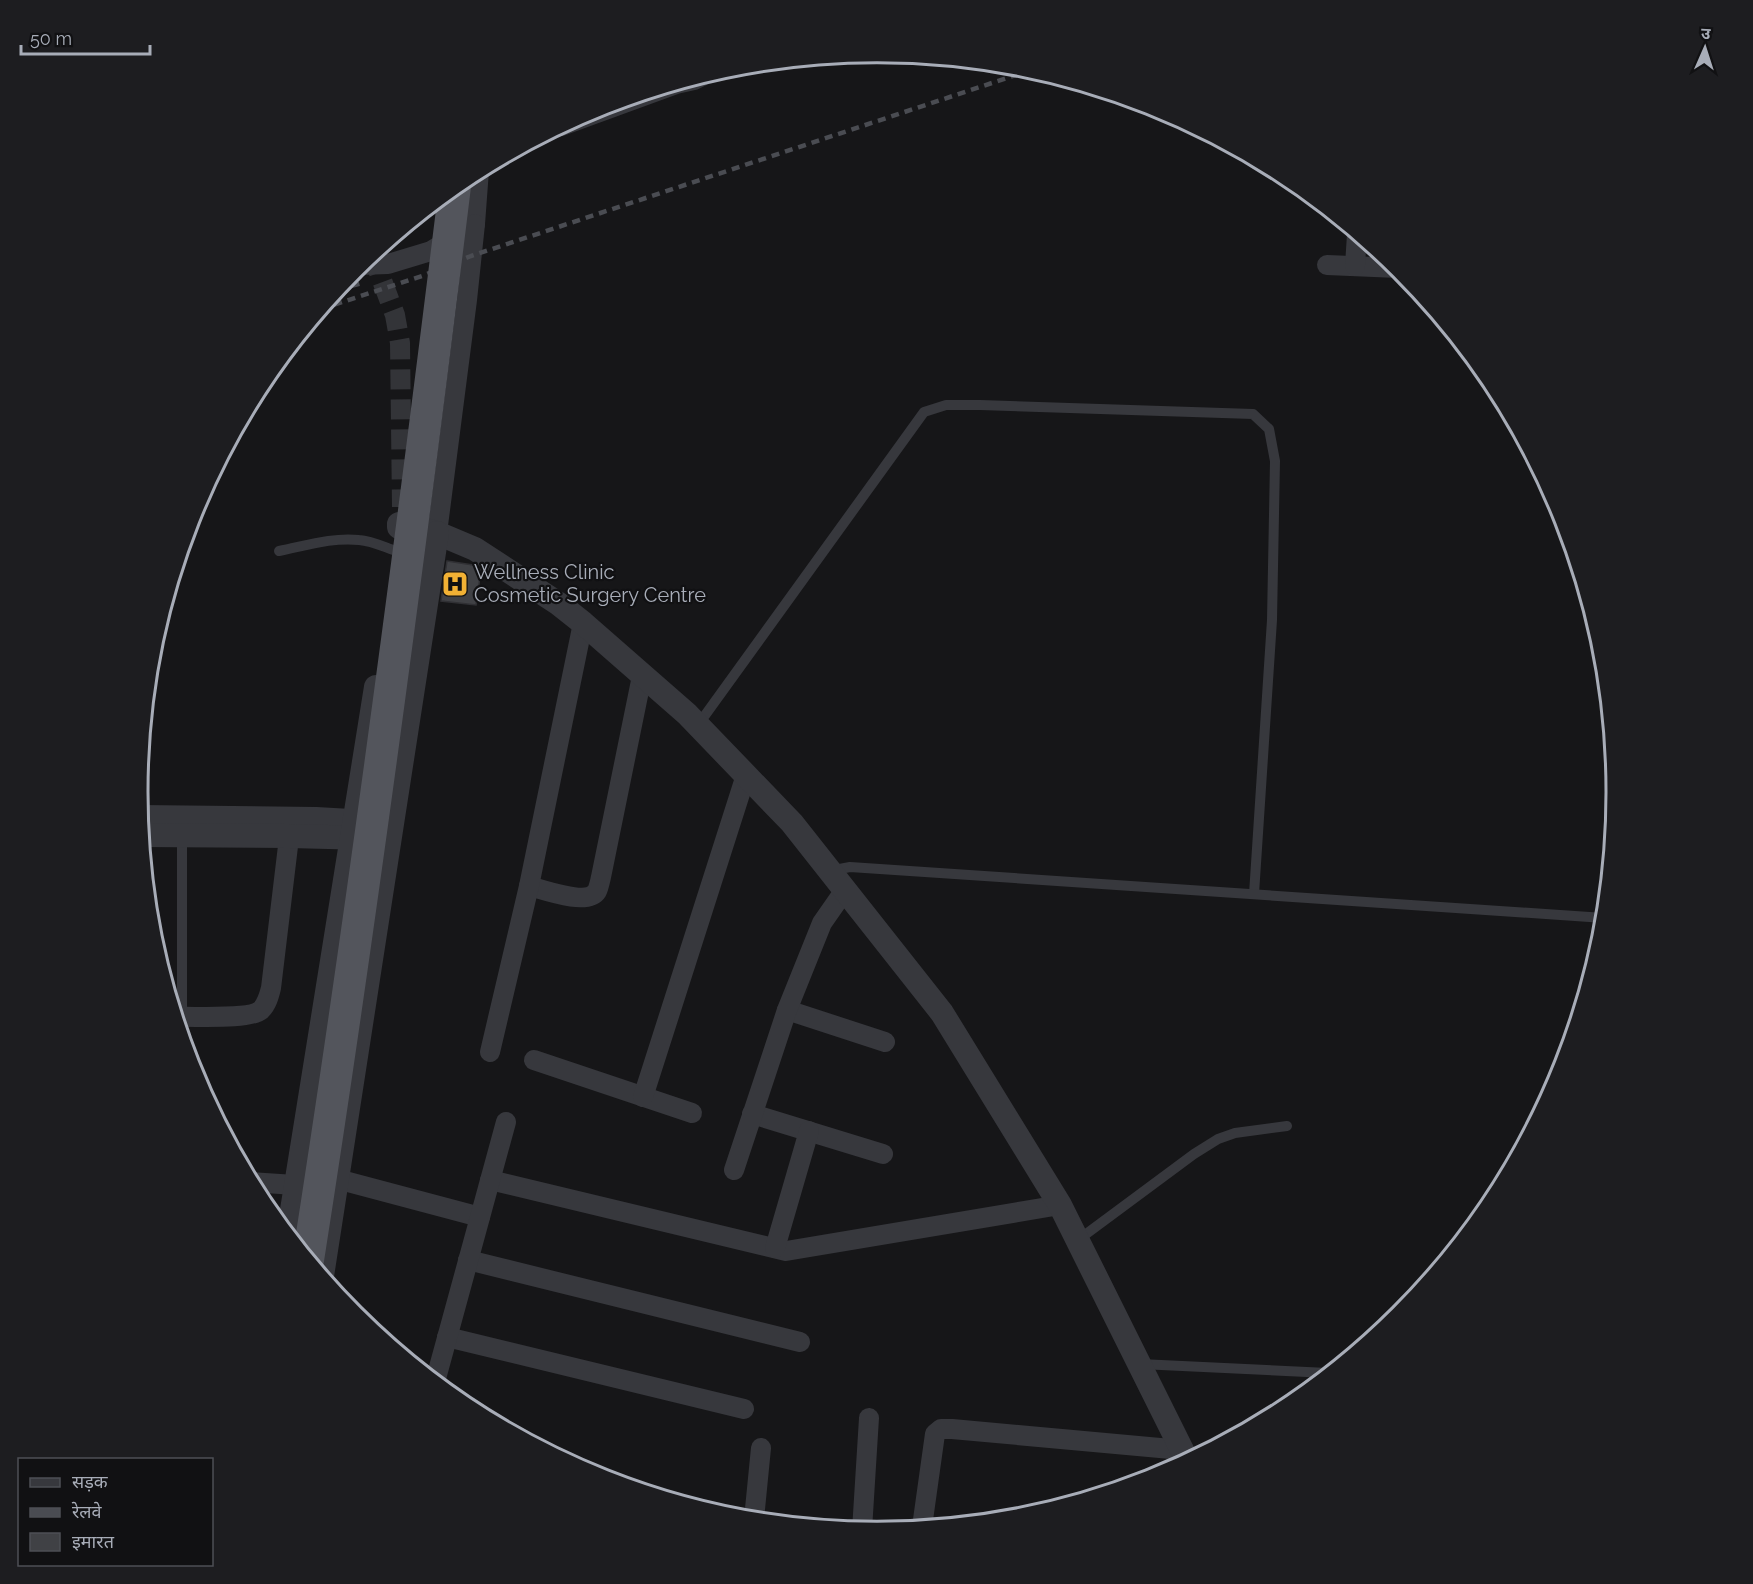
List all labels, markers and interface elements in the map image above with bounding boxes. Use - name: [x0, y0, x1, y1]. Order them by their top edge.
- scale bar: [21, 18, 150, 56]
- north arrow: [1675, 18, 1735, 78]
- text: उ: [1701, 24, 1712, 43]
- text: 50 m: [30, 28, 72, 49]
- place label: Wellness Clinic Cosmetic Surgery Centre: [474, 560, 706, 607]
- hospital icon: Wellness Clinic Cosmetic Surgery Centre: [440, 569, 470, 599]
- legend: [18, 1458, 213, 1566]
- text: सड़क: [72, 1471, 109, 1492]
- text: रेलवे: [71, 1501, 103, 1522]
- text: इमारत: [72, 1531, 115, 1552]

